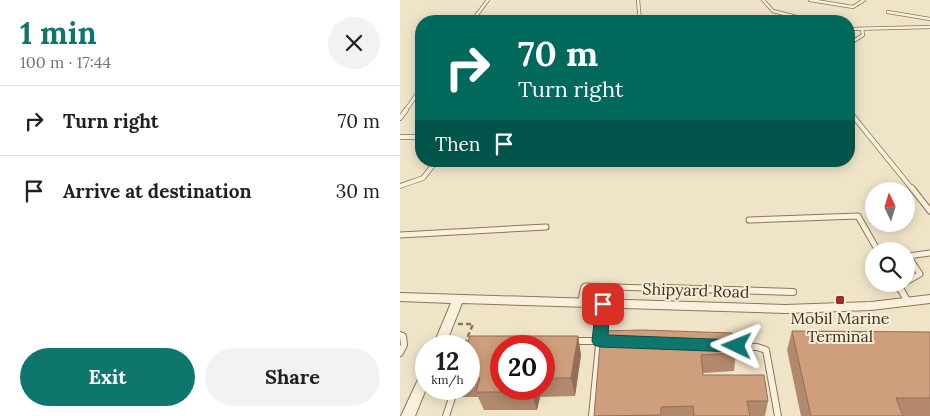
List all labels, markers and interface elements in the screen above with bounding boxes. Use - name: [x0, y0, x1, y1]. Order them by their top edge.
- text: 1 min: [20, 14, 97, 52]
- button: close: [328, 17, 380, 69]
- text: 70 m: [518, 31, 598, 76]
- icon: right: [435, 35, 500, 100]
- text: 100 m · 17:44: [20, 52, 111, 72]
- text: Turn right: [518, 75, 623, 103]
- icon: right: [20, 107, 48, 135]
- text: Turn right: [63, 109, 159, 133]
- text: 70 m: [337, 109, 380, 133]
- icon: arrive: [490, 130, 518, 158]
- text: Then: [435, 132, 480, 156]
- icon: arrive: [20, 177, 48, 205]
- text: Arrive at destination: [63, 179, 252, 203]
- text: 30 m: [336, 179, 380, 203]
- north arrow: [865, 182, 915, 232]
- map controls: [865, 182, 915, 292]
- button: search: [865, 242, 915, 292]
- street label: Shipyard Road: [642, 278, 750, 302]
- pin: [582, 283, 624, 325]
- icon: arrive: [589, 290, 617, 318]
- marker: Mobil Marine Terminal: [834, 294, 846, 306]
- place label: Mobil Marine Terminal: [790, 308, 890, 346]
- position arrow: [710, 319, 762, 371]
- speed limit sign: 20: [490, 335, 555, 400]
- text: 12: [436, 345, 459, 377]
- button: Exit: [20, 348, 195, 406]
- button: Share: [205, 348, 380, 406]
- text: km/h: [431, 372, 464, 387]

